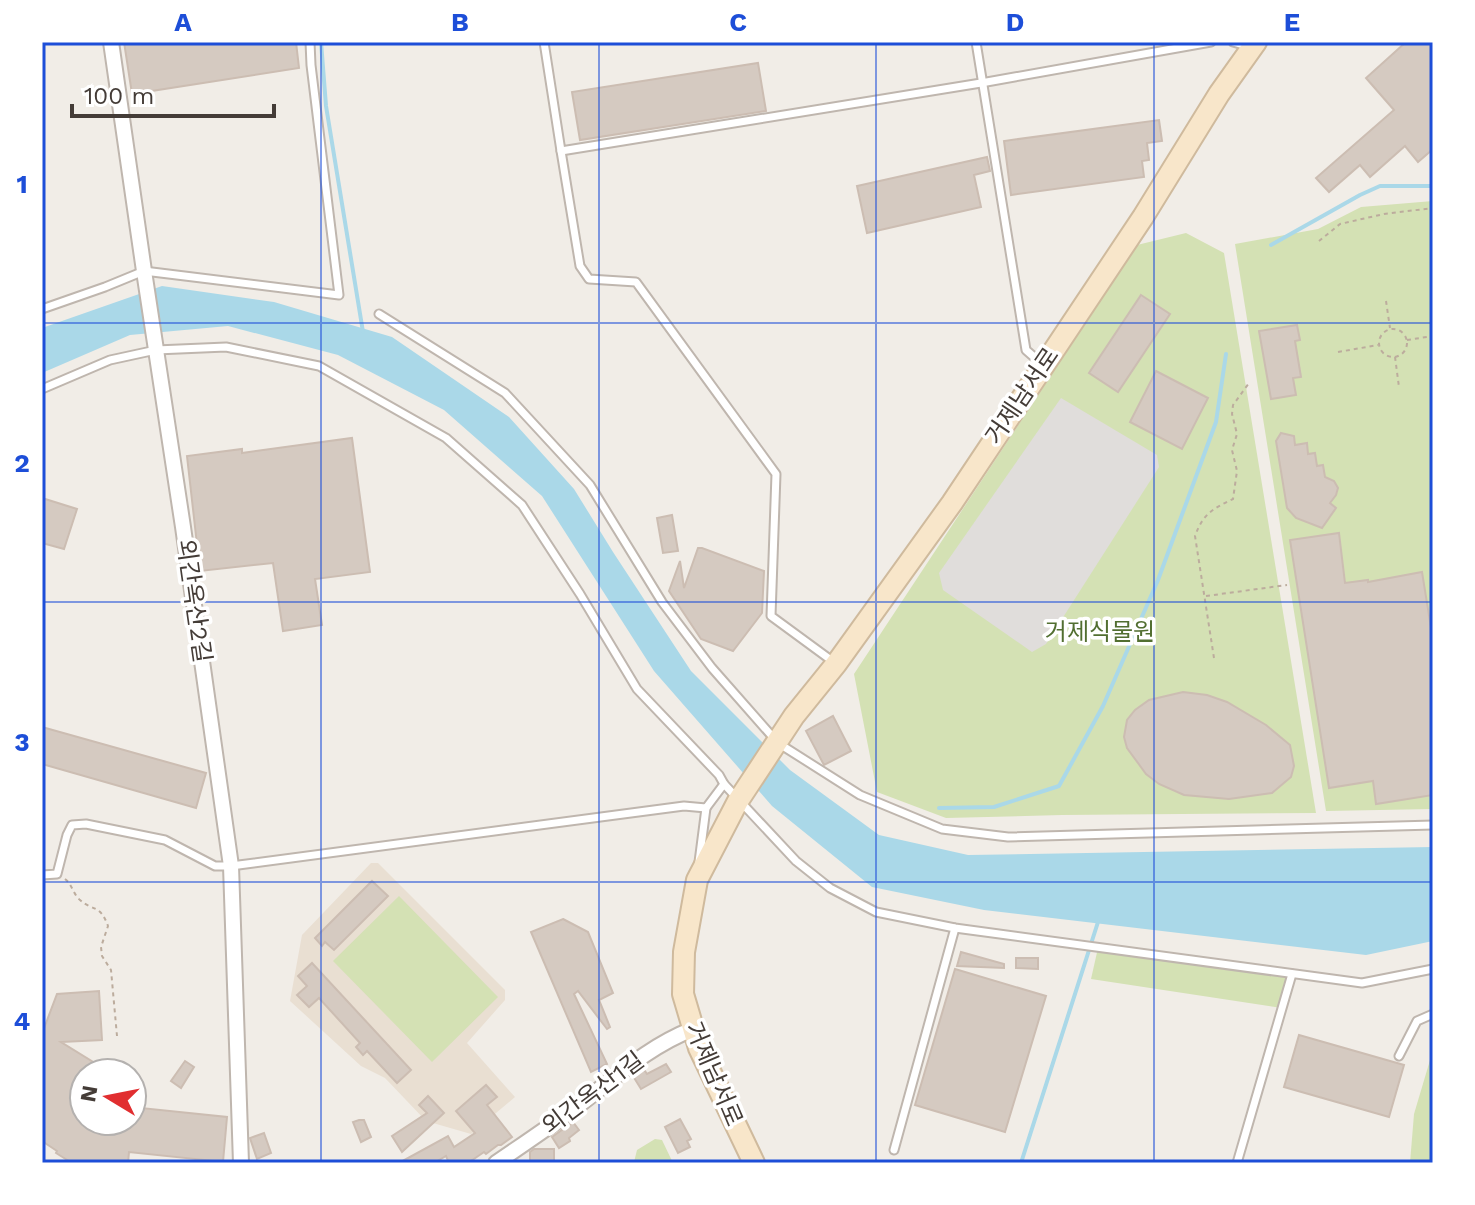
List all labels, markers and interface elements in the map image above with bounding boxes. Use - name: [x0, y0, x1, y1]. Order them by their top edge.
- text: A: [174, 7, 192, 37]
- text: B: [451, 7, 469, 37]
- text: C: [729, 7, 747, 37]
- text: D: [1006, 7, 1024, 37]
- text: E: [1284, 7, 1300, 37]
- scale bar: [72, 68, 274, 118]
- text: 100 m: [84, 82, 154, 110]
- text: 1: [16, 169, 28, 199]
- street label: 거제남서로: [980, 342, 1064, 450]
- text: 2: [14, 448, 30, 478]
- street label: 외간옥산2길: [171, 537, 217, 665]
- park label: 거제식물원: [1045, 618, 1155, 646]
- text: 3: [14, 727, 30, 757]
- text: 4: [14, 1006, 31, 1036]
- street label: 거제남서로: [680, 1018, 748, 1130]
- street label: 외간옥산1길: [537, 1046, 649, 1140]
- north arrow: [68, 1057, 148, 1137]
- text: N: [75, 1083, 103, 1104]

